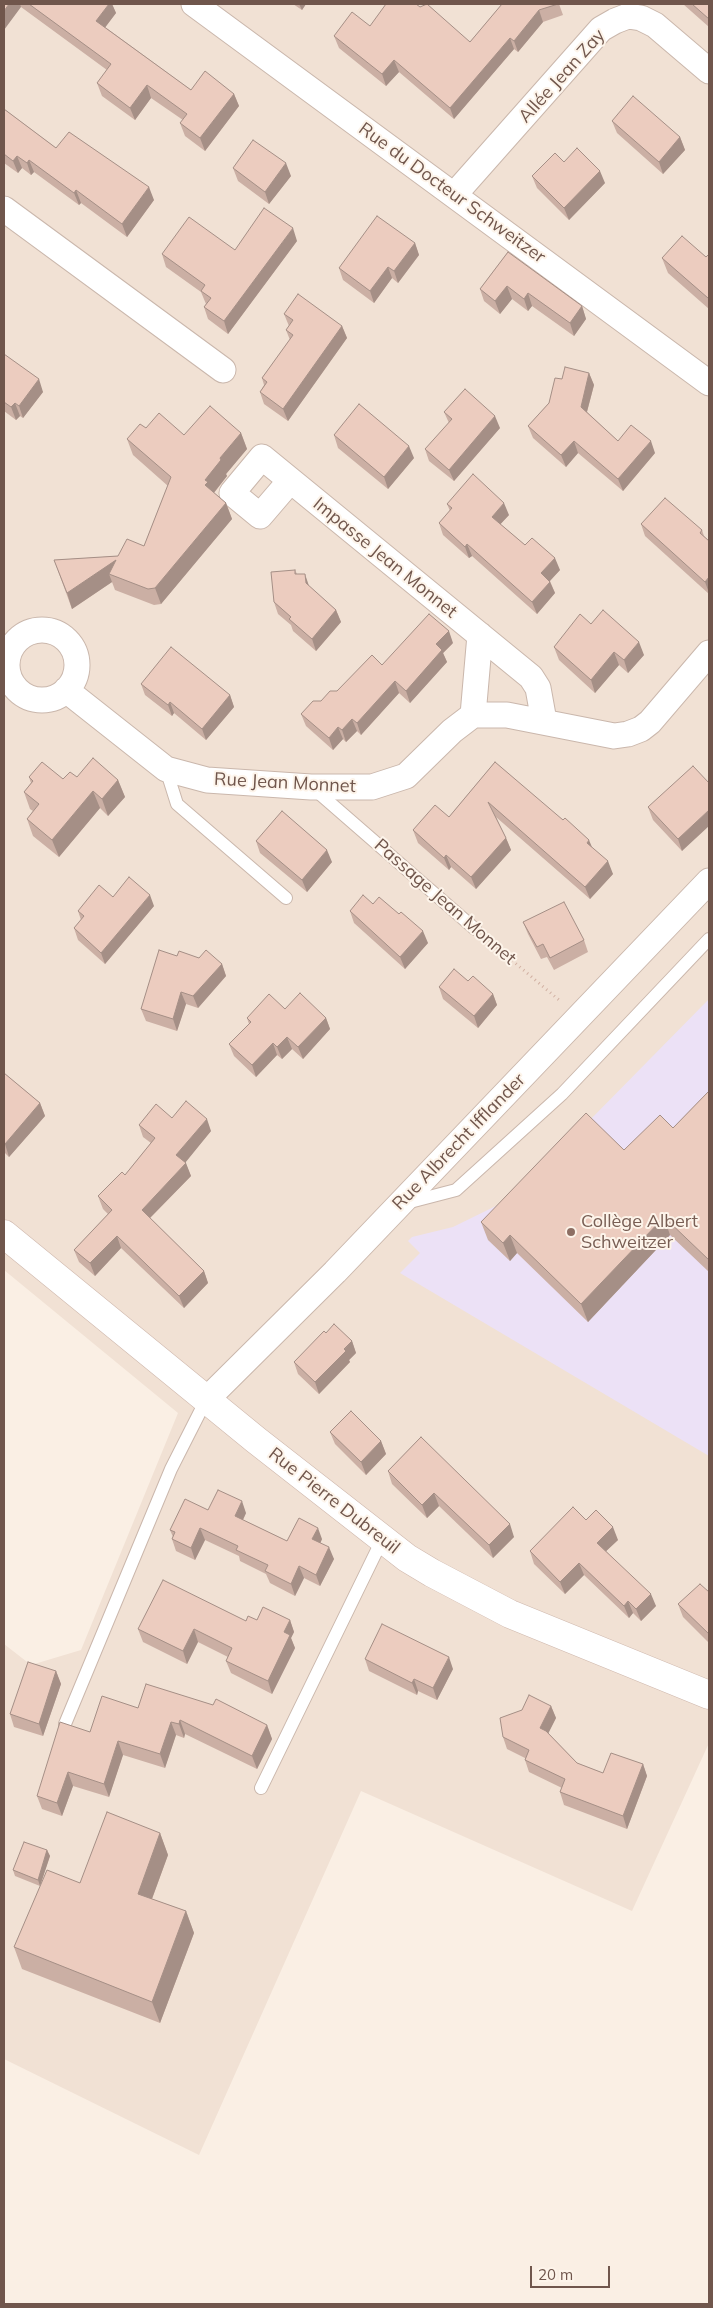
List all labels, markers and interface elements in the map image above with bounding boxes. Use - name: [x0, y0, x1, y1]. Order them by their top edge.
- street label: Allée Jean Zay: [514, 25, 610, 127]
- street label: Rue du Docteur Schweitzer: [354, 118, 550, 268]
- street label: Impasse Jean Monnet: [309, 493, 461, 623]
- street label: Rue Jean Monnet: [214, 768, 356, 798]
- street label: Passage Jean Monnet: [370, 835, 520, 969]
- street label: Rue Albrecht Ifflander: [388, 1069, 530, 1215]
- place label: Collège Albert Schweitzer: [581, 1211, 698, 1254]
- marker: Collège Albert Schweitzer: [565, 1226, 577, 1238]
- street label: Rue Pierre Dubreuil: [264, 1443, 404, 1559]
- scale bar: [533, 2256, 613, 2288]
- text: 20 m: [538, 2265, 573, 2284]

